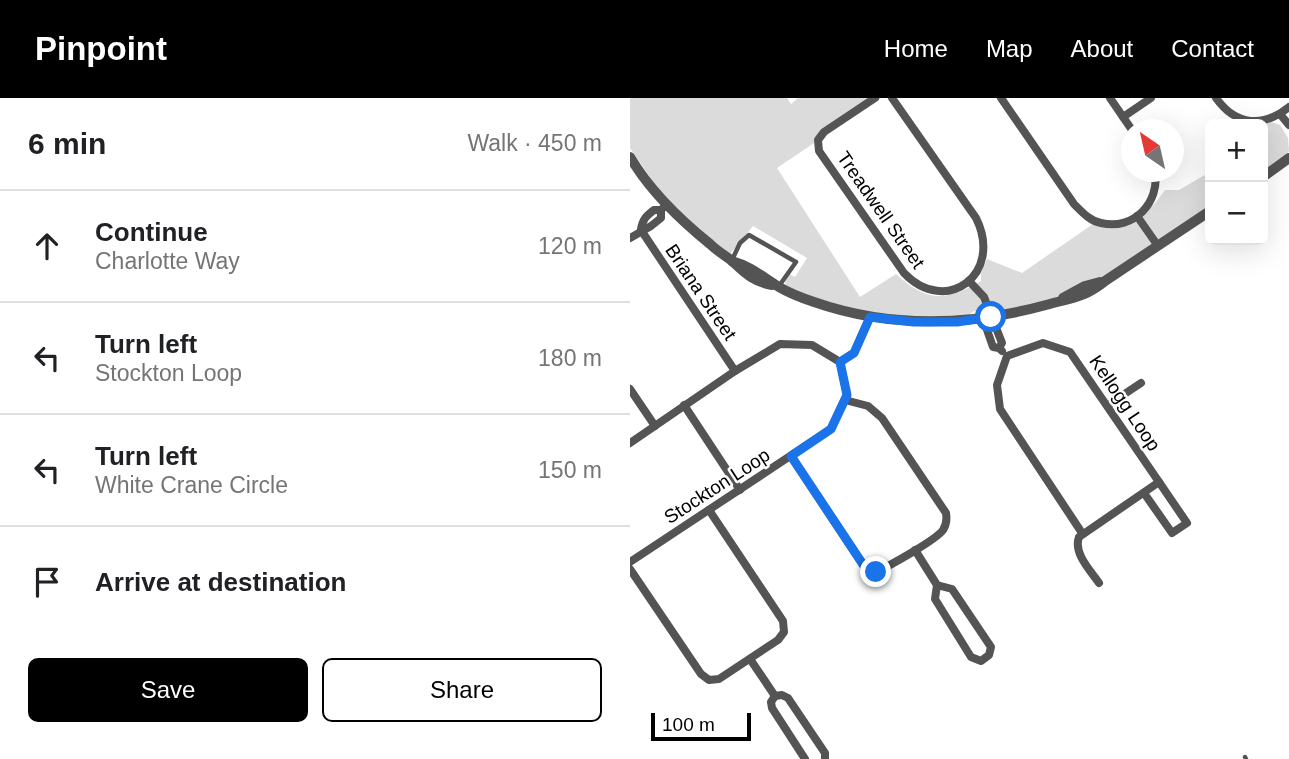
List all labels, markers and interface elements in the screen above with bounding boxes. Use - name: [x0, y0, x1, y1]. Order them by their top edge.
- text: Pinpoint: [35, 30, 167, 67]
- text: Home: [884, 35, 948, 62]
- text: Map: [986, 35, 1033, 62]
- text: About: [1071, 35, 1133, 62]
- text: Contact: [1171, 35, 1254, 62]
- north arrow: [1121, 119, 1184, 182]
- map controls: [1205, 119, 1268, 245]
- button: +: [1205, 119, 1268, 182]
- text: 6 min: [28, 127, 106, 160]
- text: Walk · 450 m: [467, 130, 602, 156]
- street label: Treadwell Street: [833, 148, 929, 273]
- button: −: [1205, 182, 1268, 245]
- text: Continue: [95, 217, 208, 247]
- icon: ahead: [28, 227, 66, 265]
- text: 120 m: [538, 233, 602, 259]
- street label: Briana Street: [661, 240, 741, 344]
- text: Charlotte Way: [95, 248, 240, 274]
- route start: [975, 301, 1006, 332]
- text: Turn left: [95, 329, 197, 359]
- icon: left: [28, 339, 66, 377]
- text: 180 m: [538, 345, 602, 371]
- street label: Kellogg Loop: [1085, 351, 1165, 455]
- text: Stockton Loop: [95, 360, 242, 386]
- text: Turn left: [95, 441, 197, 471]
- street label: Stockton Loop: [660, 444, 774, 528]
- icon: left: [28, 451, 66, 489]
- text: 150 m: [538, 457, 602, 483]
- text: White Crane Circle: [95, 472, 288, 498]
- route end: [860, 556, 891, 587]
- icon: arrive: [28, 563, 66, 601]
- text: Arrive at destination: [95, 567, 346, 597]
- button: Save: [28, 658, 308, 722]
- button: Share: [322, 658, 602, 722]
- scale bar: [651, 710, 751, 742]
- text: 100 m: [662, 714, 715, 735]

